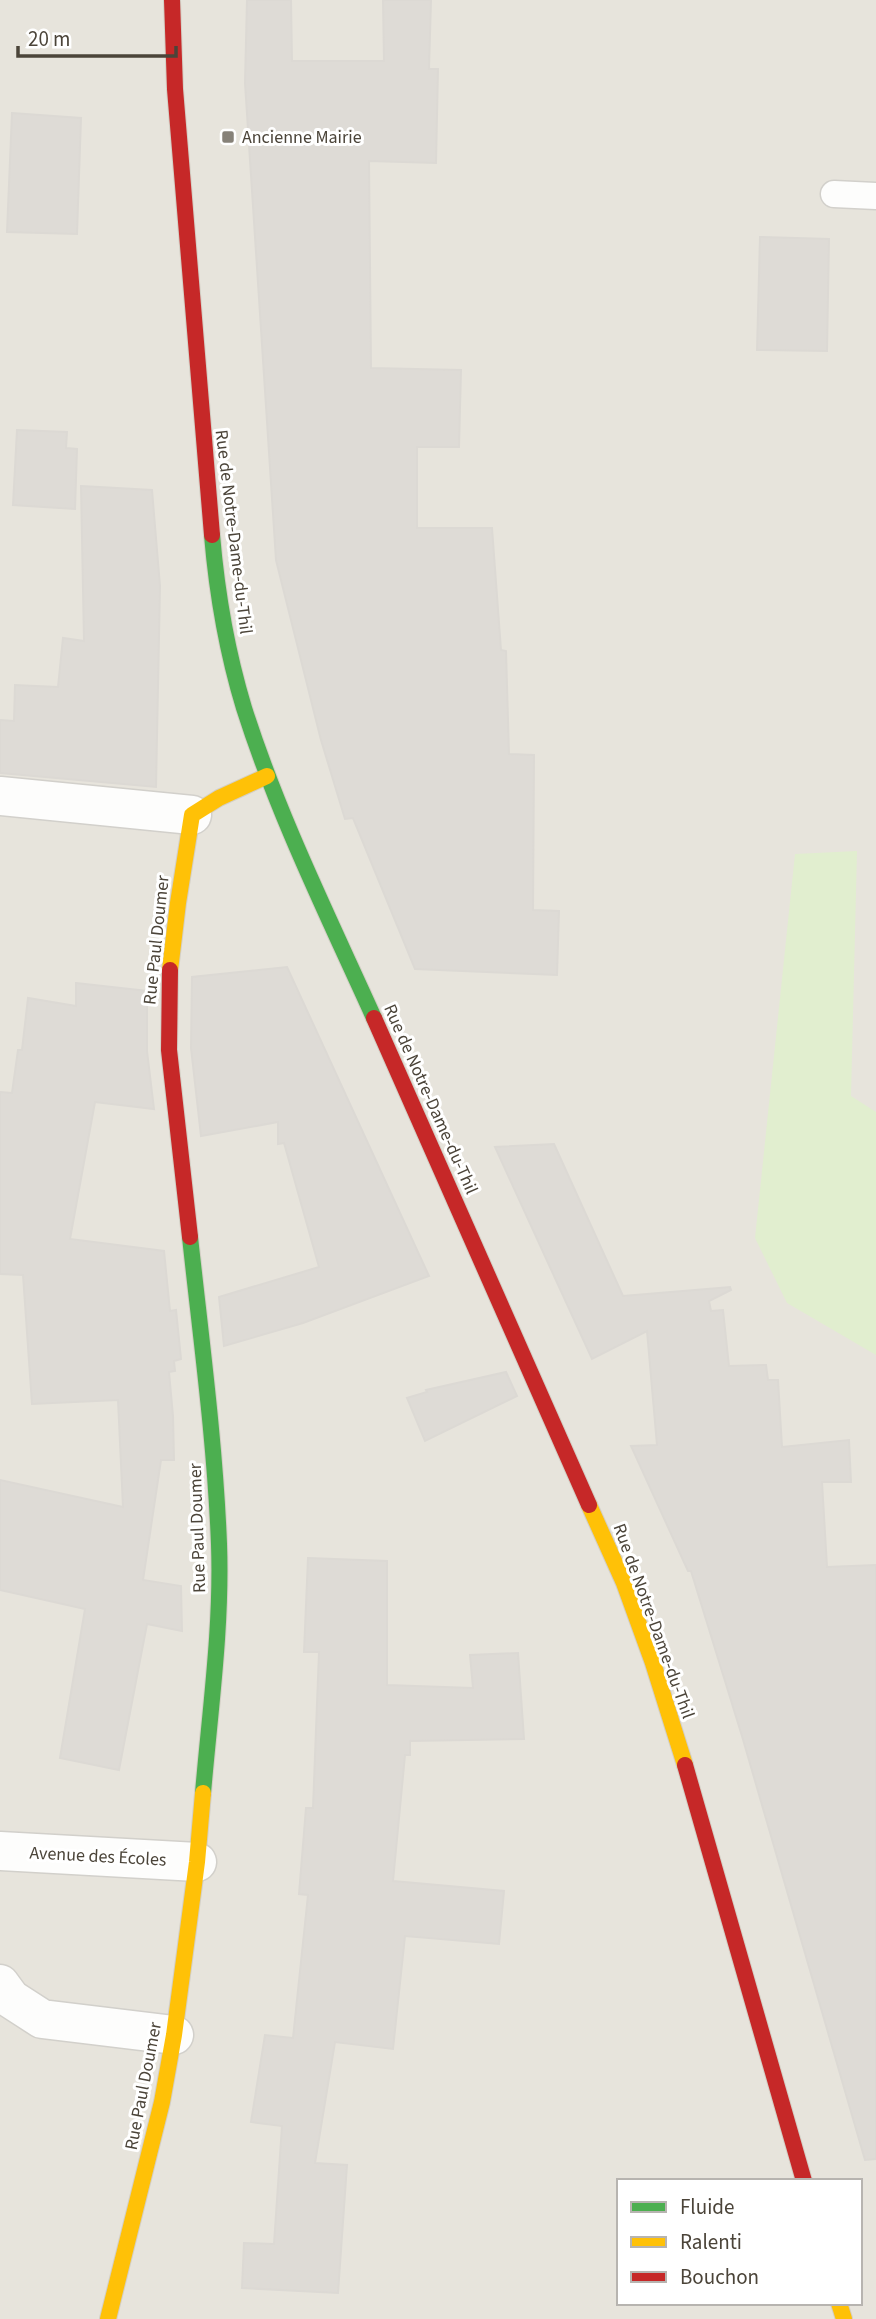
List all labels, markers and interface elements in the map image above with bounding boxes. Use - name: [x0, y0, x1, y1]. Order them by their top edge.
- scale bar: [18, 14, 175, 58]
- text: 20 m: [28, 24, 70, 54]
- place label: Ancienne Mairie: [242, 125, 362, 150]
- marker: Ancienne Mairie: [220, 129, 236, 145]
- street label: Rue de Notre-Dame-du-Thil: [209, 428, 258, 636]
- street label: Rue Paul Doumer: [137, 873, 176, 1006]
- street label: Rue de Notre-Dame-du-Thil: [377, 1000, 484, 1198]
- street label: Rue Paul Doumer: [183, 1462, 212, 1593]
- street label: Rue de Notre-Dame-du-Thil: [607, 1520, 700, 1722]
- street label: Avenue des Écoles: [29, 1840, 167, 1873]
- street label: Rue Paul Doumer: [119, 2019, 168, 2152]
- legend: [617, 2179, 862, 2305]
- text: Fluide: [680, 2192, 734, 2222]
- text: Ralenti: [680, 2227, 742, 2257]
- text: Bouchon: [680, 2262, 759, 2292]

